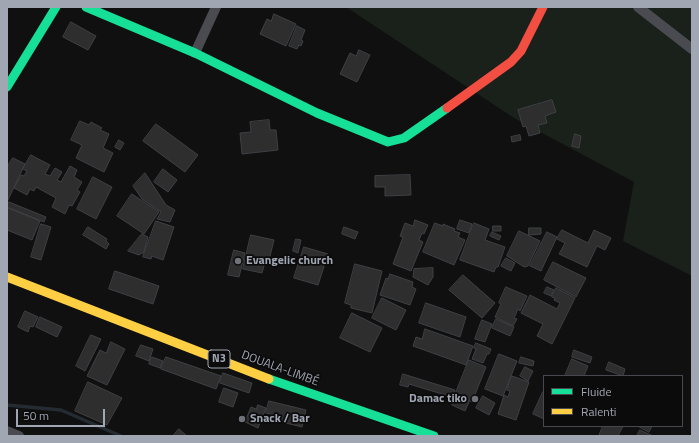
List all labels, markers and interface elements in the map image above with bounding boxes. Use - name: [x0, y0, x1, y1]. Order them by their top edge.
- place label: Evangelic church: [246, 254, 333, 268]
- marker: Evangelic church: [233, 256, 243, 266]
- street label: DOUALA-LIMBÉ: [239, 348, 321, 390]
- road number: N3: [208, 350, 230, 368]
- legend: [543, 375, 683, 427]
- text: Fluide: [581, 382, 612, 401]
- place label: Damac tiko: [409, 392, 467, 406]
- marker: Damac tiko: [470, 394, 480, 404]
- scale bar: [18, 401, 107, 427]
- text: Ralenti: [581, 402, 616, 421]
- text: 50 m: [23, 406, 49, 425]
- place label: Snack / Bar: [250, 412, 310, 426]
- marker: Snack / Bar: [237, 414, 247, 424]

